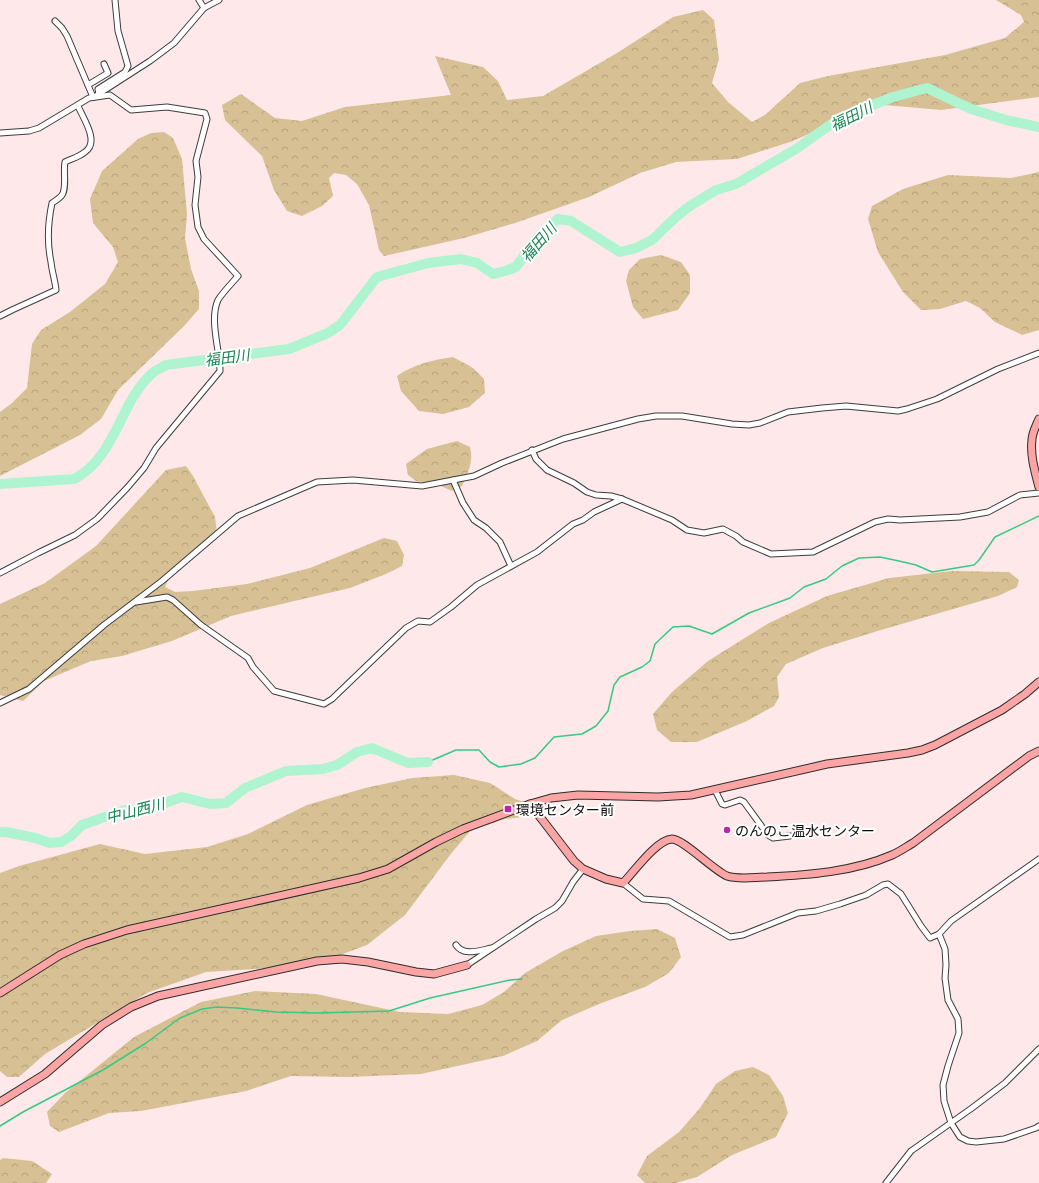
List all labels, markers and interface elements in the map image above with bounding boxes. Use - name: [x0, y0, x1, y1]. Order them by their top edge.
- water label: 福田川: [826, 96, 877, 135]
- water label: 福田川: [516, 217, 562, 266]
- water label: 福田川: [203, 344, 253, 370]
- water label: 中山西川: [103, 793, 168, 827]
- place label: 環境センター前: [516, 800, 614, 819]
- marker: 環境センター前: [503, 804, 513, 814]
- place label: のんのこ温水センター: [735, 821, 875, 840]
- marker: のんのこ温水センター: [722, 825, 732, 835]

